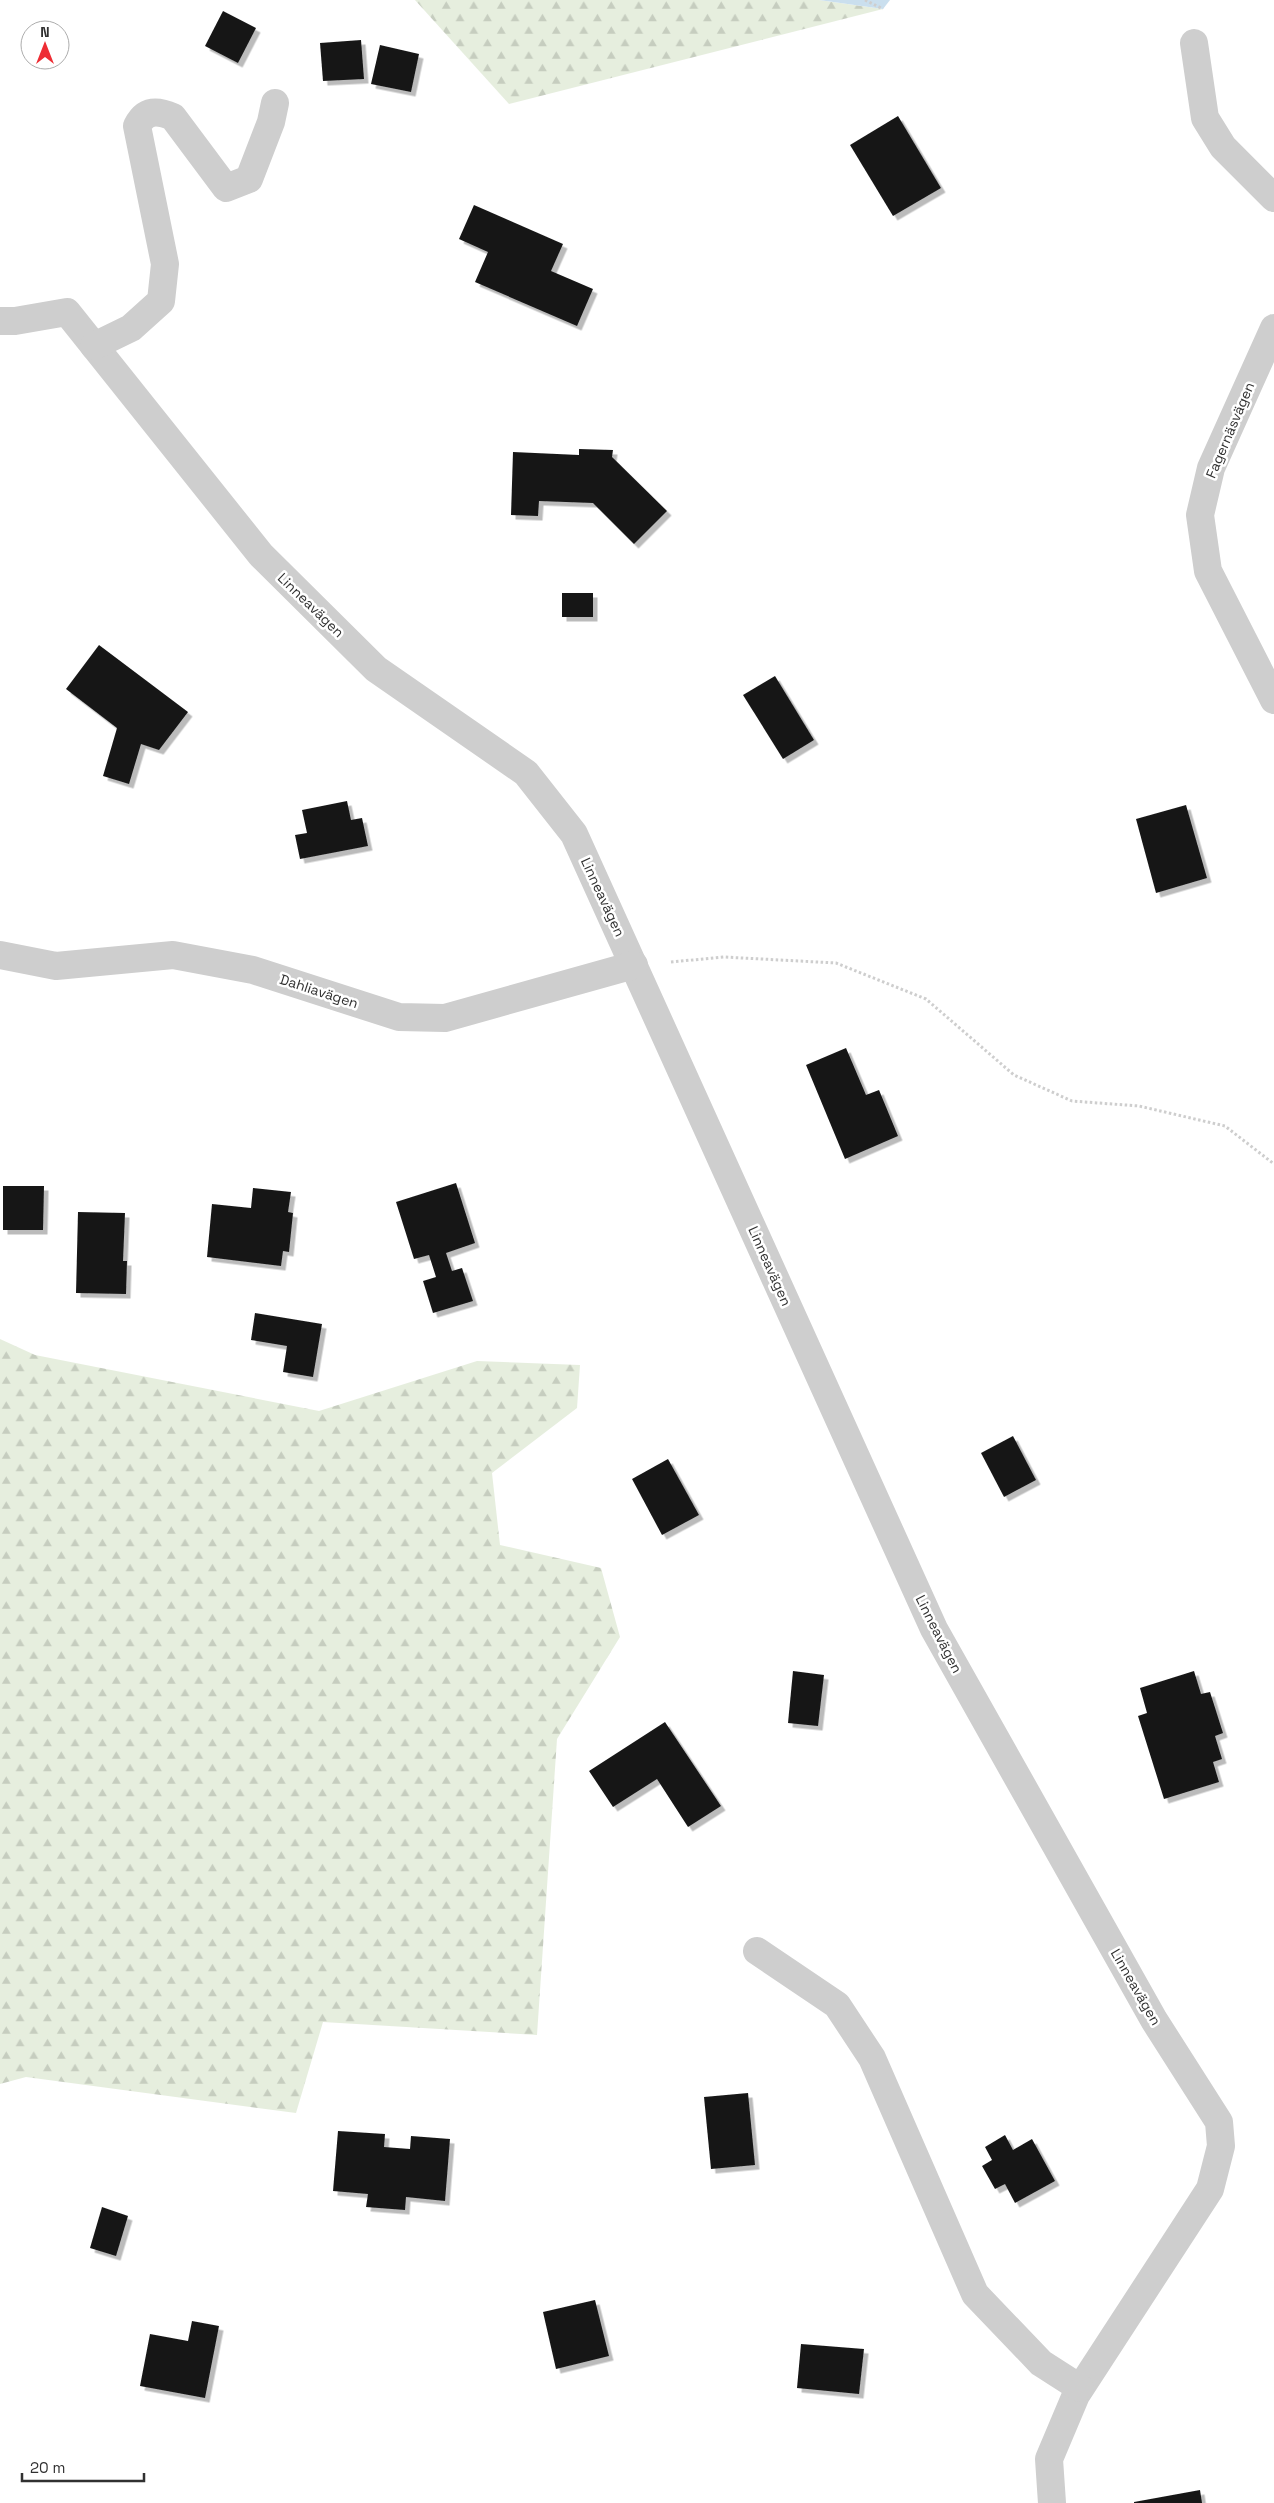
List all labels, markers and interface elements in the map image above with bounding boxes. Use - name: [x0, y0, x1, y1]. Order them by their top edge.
- north arrow: [20, 20, 70, 70]
- text: N: [40, 23, 50, 41]
- street label: Fagernäsvägen: [1202, 379, 1258, 481]
- street label: Linneavägen: [274, 569, 348, 641]
- street label: Linneavägen: [577, 855, 629, 939]
- street label: Dahliavägen: [277, 970, 361, 1012]
- street label: Linneavägen: [744, 1223, 796, 1309]
- street label: Linneavägen: [912, 1592, 966, 1676]
- street label: Linneavägen: [1107, 1946, 1165, 2028]
- scale bar: [22, 2450, 145, 2482]
- text: 20 m: [30, 2458, 65, 2477]

